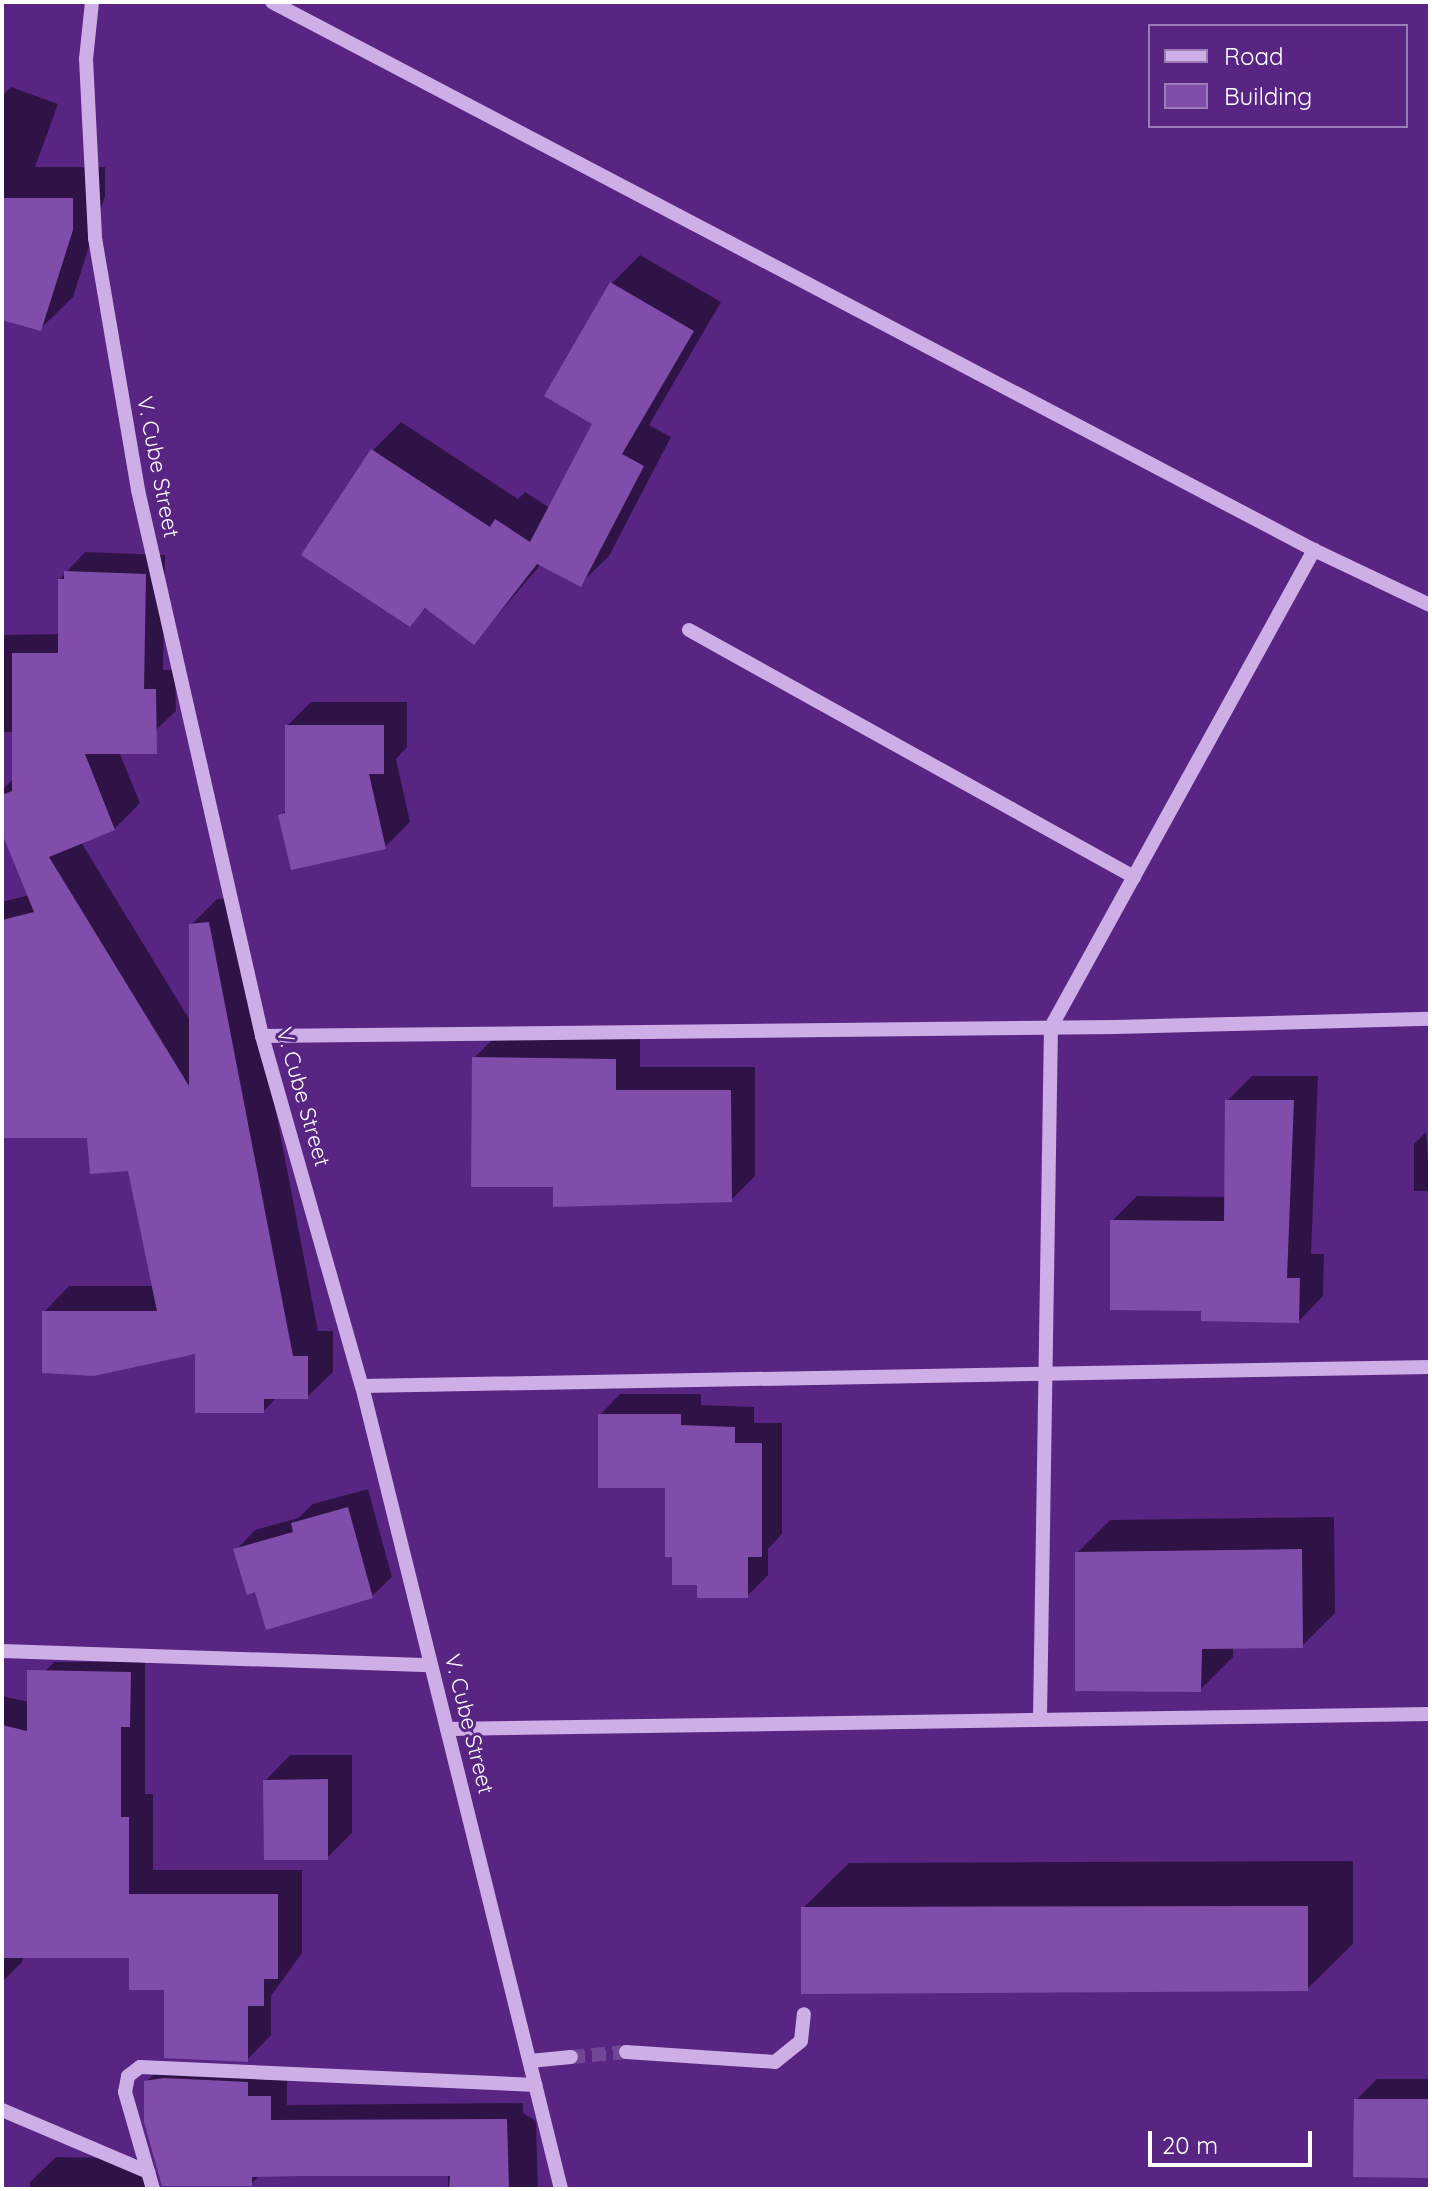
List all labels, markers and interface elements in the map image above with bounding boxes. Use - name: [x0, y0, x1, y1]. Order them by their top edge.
- legend: [1148, 24, 1408, 128]
- text: Road: [1224, 41, 1284, 71]
- text: Building: [1224, 81, 1312, 111]
- street label: V. Cube Street: [131, 394, 185, 540]
- street label: V. Cube Street: [271, 1024, 335, 1170]
- street label: V. Cube Street: [439, 1651, 499, 1797]
- scale bar: [1152, 2115, 1316, 2165]
- text: 20 m: [1162, 2130, 1218, 2160]

